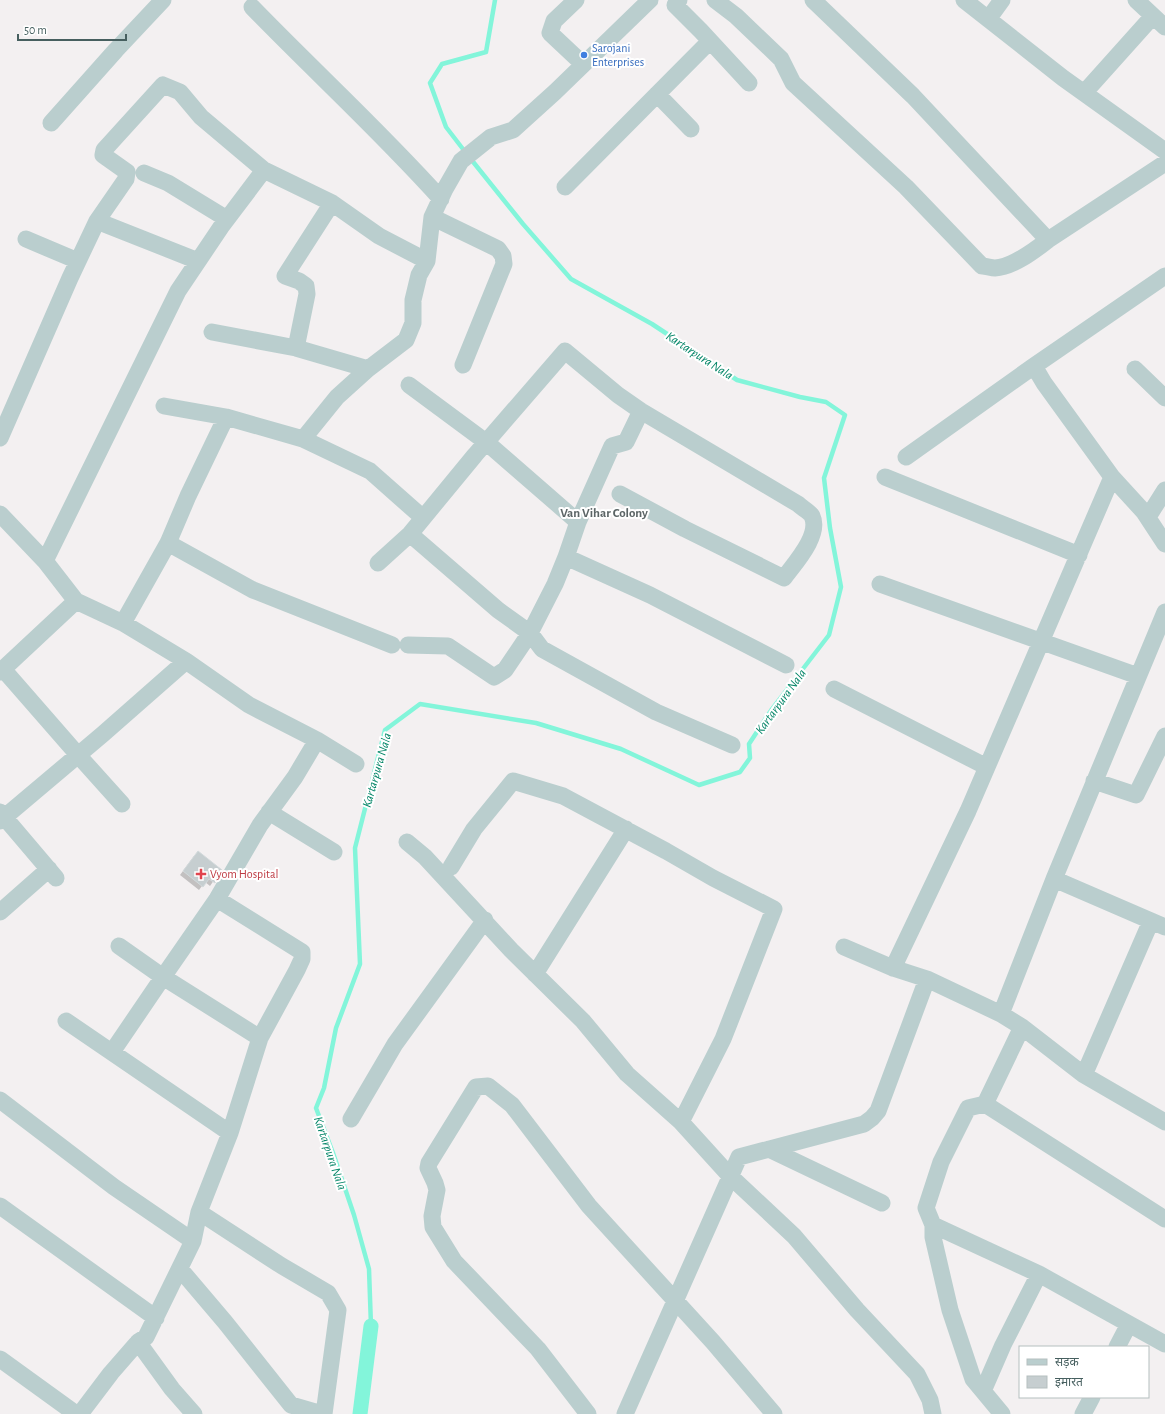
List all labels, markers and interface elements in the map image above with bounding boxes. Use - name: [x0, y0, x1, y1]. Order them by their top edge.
- scale bar: [18, 16, 126, 42]
- text: 50 m: [24, 24, 47, 36]
- place label: Sarojani Enterprises: [592, 42, 644, 68]
- marker: Sarojani Enterprises: [579, 50, 589, 60]
- water label: Kartarpura Nala: [663, 330, 735, 383]
- district label: Van Vihar Colony: [560, 507, 648, 520]
- water label: Kartarpura Nala: [753, 667, 809, 737]
- water label: Kartarpura Nala: [361, 731, 394, 809]
- marker: Vyom Hospital: [195, 868, 207, 880]
- place label: Vyom Hospital: [210, 868, 278, 881]
- water label: Kartarpura Nala: [311, 1115, 348, 1192]
- legend: [1019, 1346, 1149, 1398]
- text: सड़क: [1055, 1356, 1080, 1369]
- text: इमारत: [1055, 1376, 1084, 1389]

